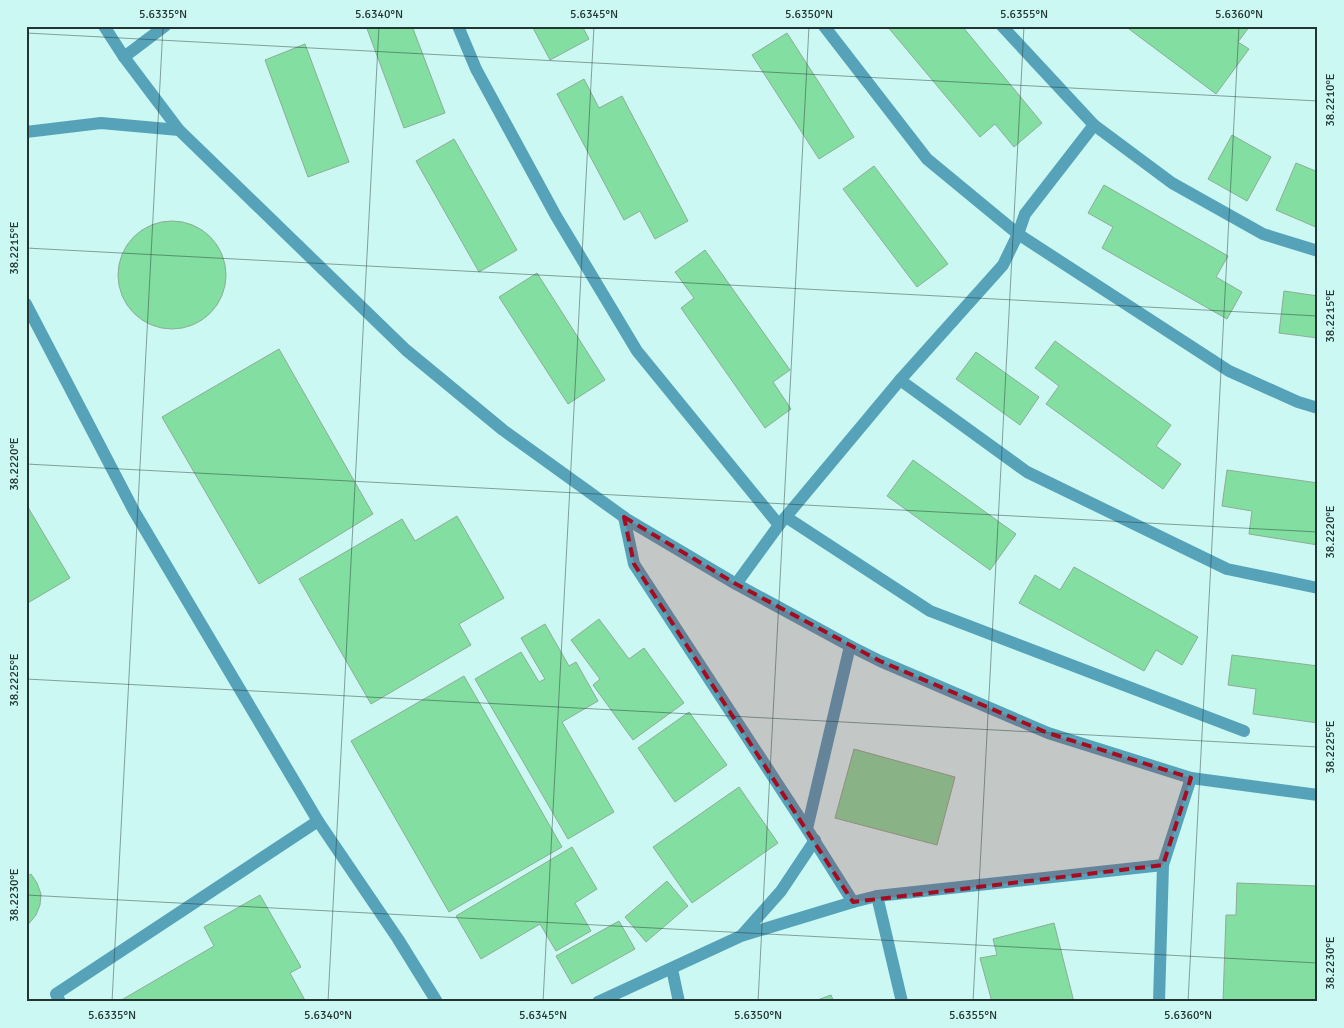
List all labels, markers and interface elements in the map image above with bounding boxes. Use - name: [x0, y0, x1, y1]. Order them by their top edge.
- text: 5.6335°N: [139, 7, 187, 22]
- text: 5.6340°N: [355, 7, 403, 22]
- text: 5.6345°N: [570, 7, 618, 22]
- text: 5.6350°N: [785, 7, 833, 22]
- text: 5.6355°N: [1000, 7, 1048, 22]
- text: 5.6360°N: [1215, 7, 1263, 22]
- text: 38.2210°E: [1323, 73, 1338, 127]
- text: 38.2215°E: [7, 221, 22, 275]
- text: 38.2215°E: [1323, 289, 1338, 343]
- text: 38.2220°E: [7, 437, 22, 491]
- text: 38.2220°E: [1323, 505, 1338, 559]
- text: 38.2225°E: [7, 653, 22, 707]
- text: 38.2225°E: [1323, 720, 1338, 774]
- text: 38.2230°E: [7, 868, 22, 922]
- text: 38.2230°E: [1323, 936, 1338, 990]
- text: 5.6335°N: [88, 1008, 136, 1023]
- text: 5.6340°N: [304, 1008, 352, 1023]
- text: 5.6345°N: [519, 1008, 567, 1023]
- text: 5.6350°N: [734, 1008, 782, 1023]
- text: 5.6355°N: [949, 1008, 997, 1023]
- text: 5.6360°N: [1164, 1008, 1212, 1023]

